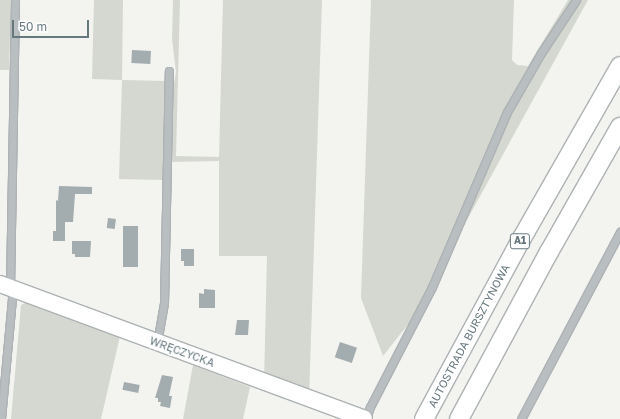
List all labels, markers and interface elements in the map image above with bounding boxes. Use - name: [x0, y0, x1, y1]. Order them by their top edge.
- scale bar: [14, 12, 91, 38]
- text: 50 m: [19, 19, 47, 34]
- road number: A1: [509, 233, 531, 249]
- street label: AUTOSTRADA BURSZTYNOWA: [426, 262, 512, 410]
- street label: WRĘCZYCKA: [148, 334, 216, 370]

